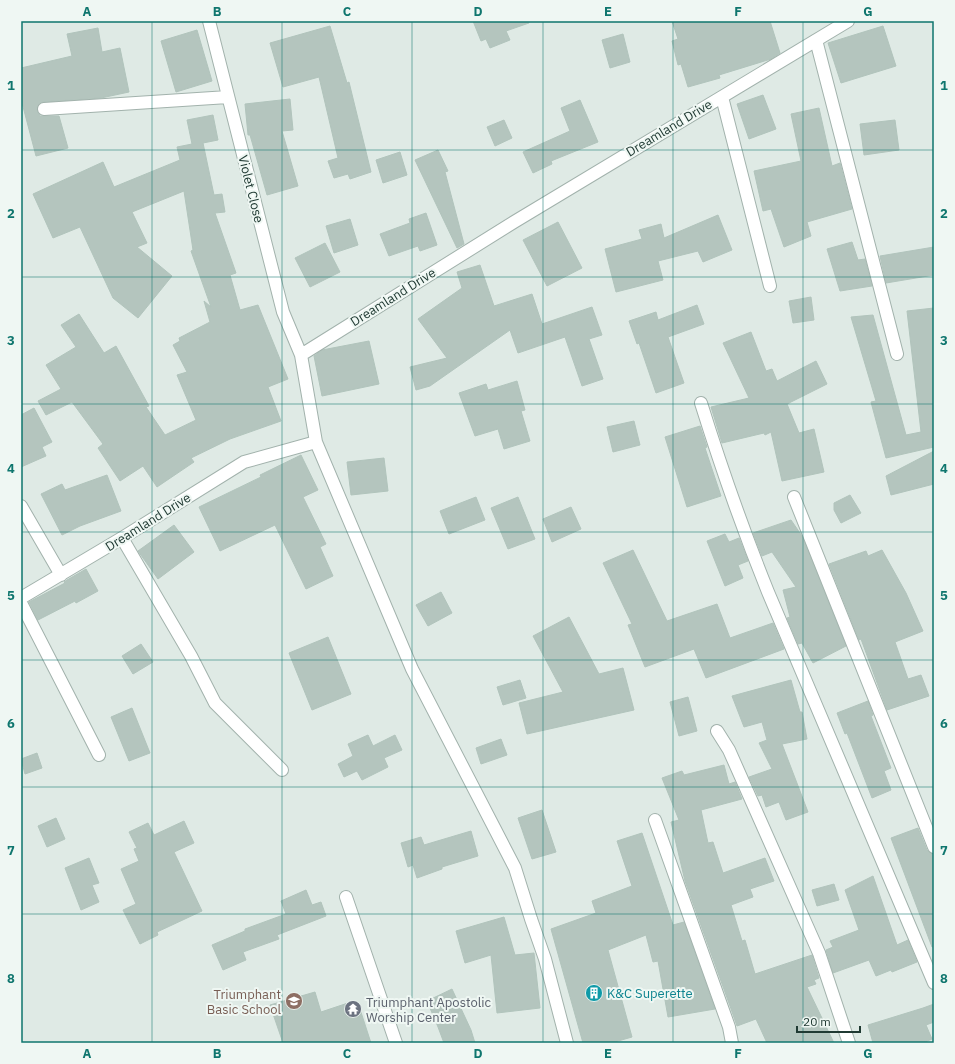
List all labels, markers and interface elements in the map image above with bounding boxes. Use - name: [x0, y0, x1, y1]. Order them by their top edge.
- text: A: [83, 3, 92, 20]
- text: B: [213, 3, 222, 20]
- text: C: [343, 3, 352, 20]
- text: D: [473, 3, 483, 20]
- text: E: [604, 3, 612, 20]
- text: F: [734, 3, 742, 20]
- text: G: [863, 3, 873, 20]
- text: 1: [7, 77, 15, 94]
- text: 1: [940, 77, 948, 94]
- street label: Dreamland Drive: [623, 96, 715, 160]
- street label: Violet Close: [234, 153, 268, 225]
- text: 2: [7, 205, 15, 222]
- text: 2: [940, 205, 948, 222]
- street label: Dreamland Drive: [347, 264, 439, 330]
- text: 3: [7, 332, 15, 349]
- text: 3: [940, 332, 948, 349]
- text: 4: [7, 460, 15, 477]
- text: 4: [940, 460, 948, 477]
- street label: Dreamland Drive: [102, 489, 194, 555]
- text: 5: [7, 587, 15, 604]
- text: 5: [940, 587, 948, 604]
- text: 6: [7, 715, 15, 732]
- text: 6: [940, 715, 948, 732]
- text: 7: [7, 842, 15, 859]
- text: 7: [940, 842, 948, 859]
- text: 8: [7, 970, 15, 987]
- text: 8: [940, 970, 948, 987]
- building icon: K&C Superette: [584, 983, 604, 1003]
- place label: K&C Superette: [607, 985, 693, 1002]
- place label: Triumphant Basic School: [207, 986, 281, 1018]
- school or university icon: Triumphant Basic School: [284, 991, 304, 1011]
- place label: Triumphant Apostolic Worship Center: [366, 994, 491, 1026]
- temple icon: Triumphant Apostolic Worship Center: [343, 999, 363, 1019]
- scale bar: [797, 1008, 860, 1034]
- text: 20 m: [803, 1014, 831, 1029]
- text: A: [83, 1045, 92, 1062]
- text: B: [213, 1045, 222, 1062]
- text: C: [343, 1045, 352, 1062]
- text: D: [473, 1045, 483, 1062]
- text: E: [604, 1045, 612, 1062]
- text: F: [734, 1045, 742, 1062]
- text: G: [863, 1045, 873, 1062]

